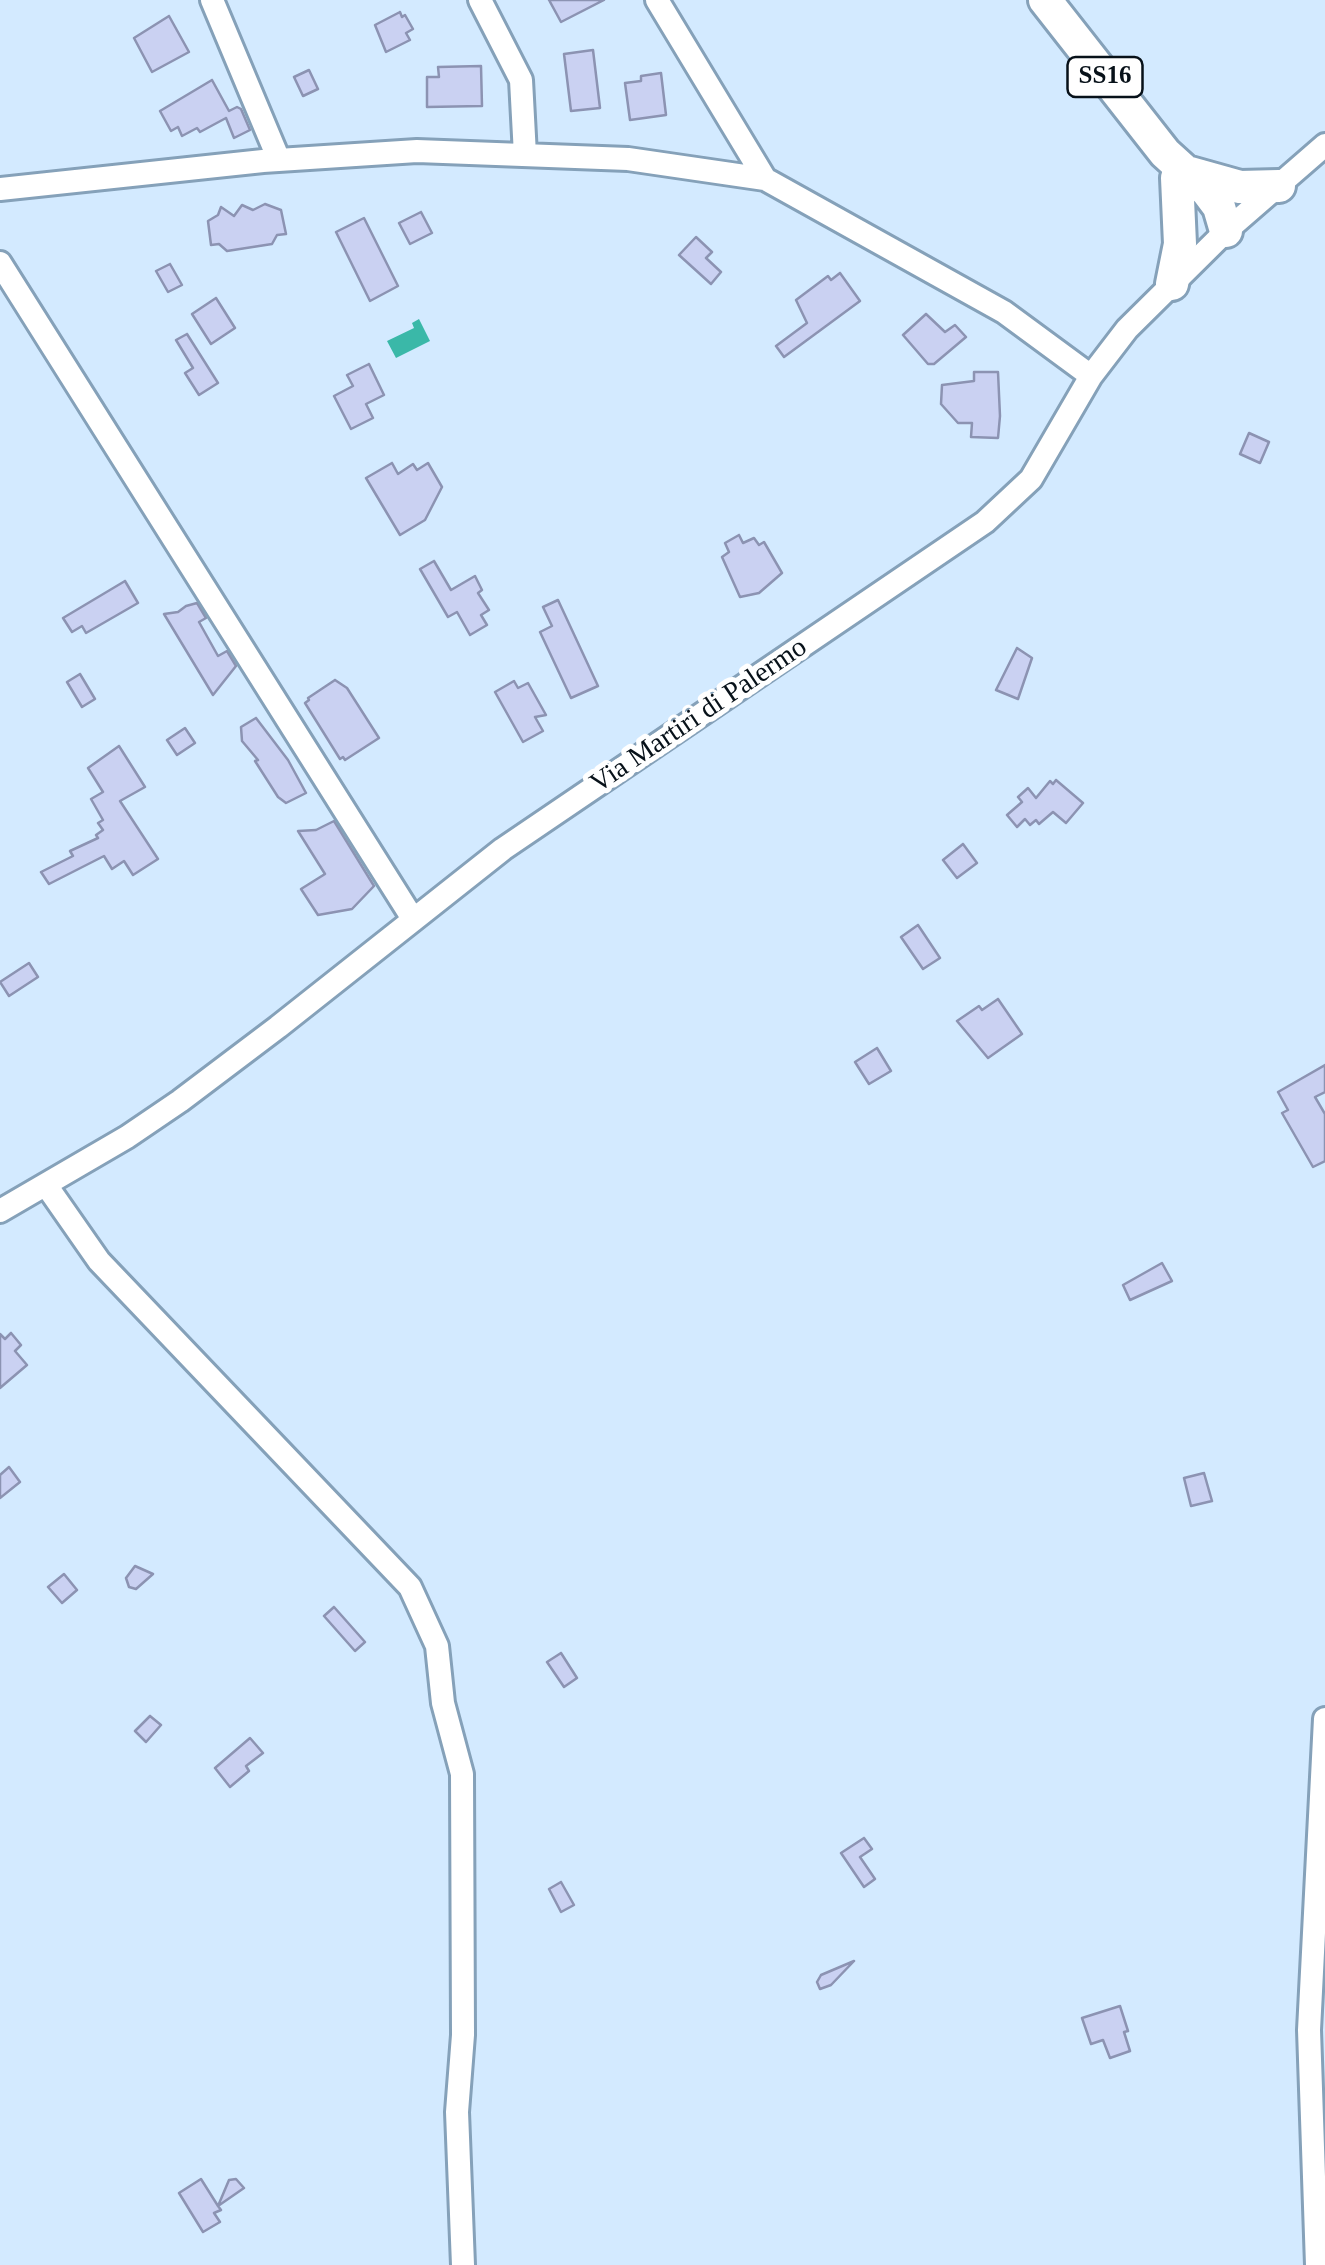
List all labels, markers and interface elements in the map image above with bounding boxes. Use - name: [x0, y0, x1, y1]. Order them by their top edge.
- road number: SS16: [1068, 57, 1142, 97]
- street label: Via Martiri di Palermo: [584, 631, 814, 801]

